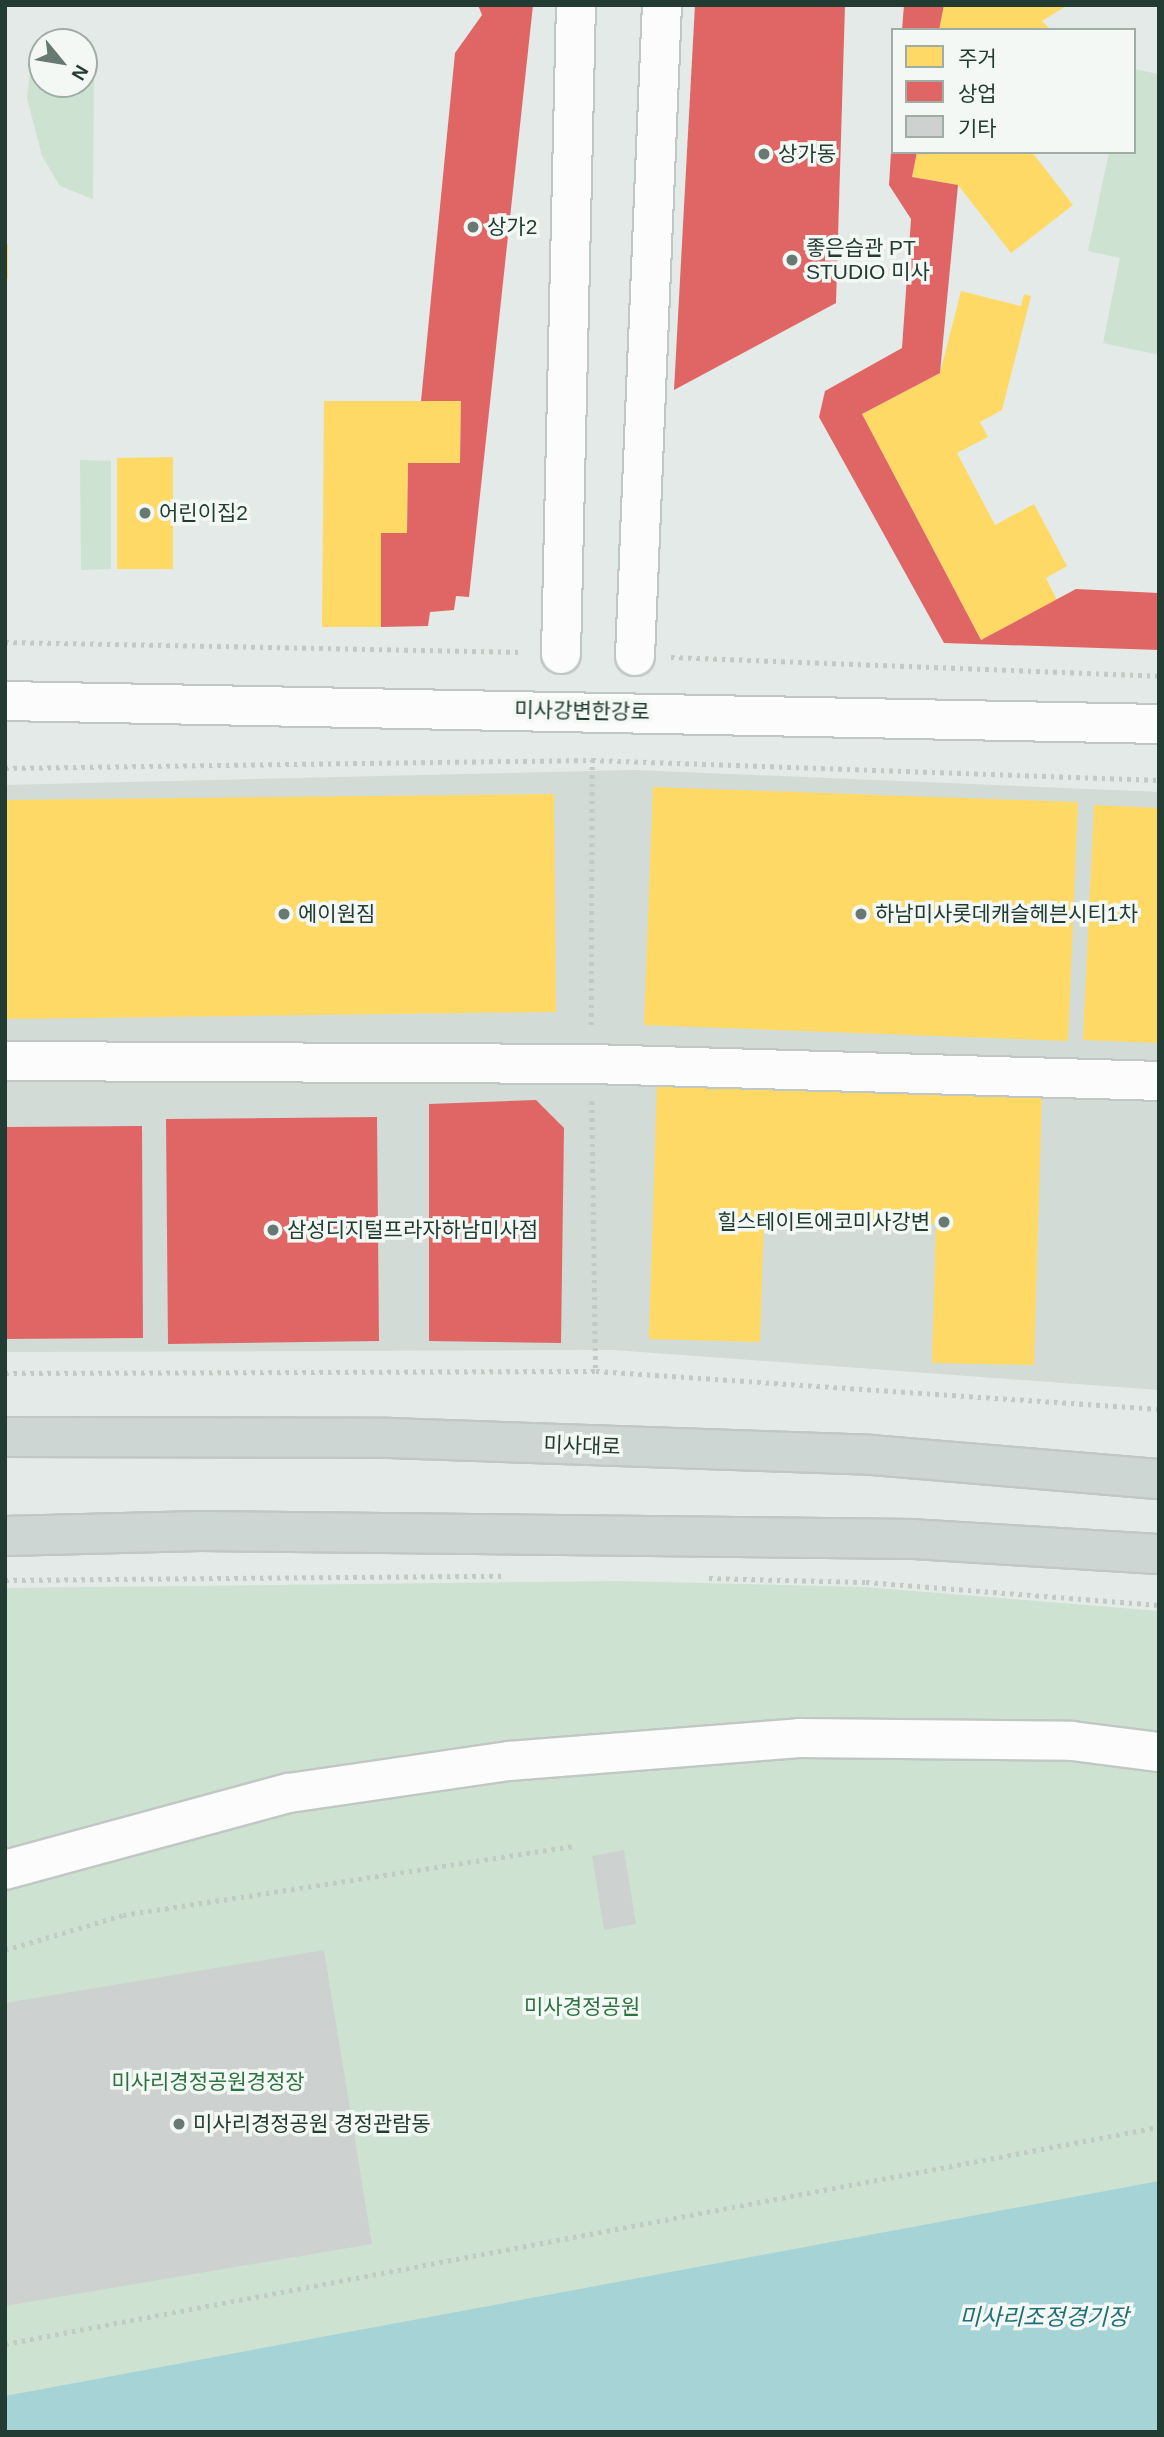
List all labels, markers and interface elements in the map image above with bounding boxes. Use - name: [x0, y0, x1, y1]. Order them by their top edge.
- north arrow: [28, 28, 98, 98]
- legend: [891, 28, 1136, 154]
- text: 주거: [958, 47, 997, 70]
- text: N: [67, 62, 92, 84]
- text: 상업: [958, 82, 997, 105]
- text: 기타: [958, 117, 997, 140]
- place label: 상가동: [778, 141, 836, 167]
- marker: 상가동: [756, 146, 772, 162]
- place label: 상가2: [487, 214, 537, 240]
- marker: 상가2: [465, 219, 481, 235]
- place label: 좋은습관 PT STUDIO 미사: [806, 235, 930, 285]
- marker: 좋은습관 PT STUDIO 미사: [784, 252, 800, 268]
- place label: 어린이집2: [159, 500, 248, 526]
- marker: 어린이집2: [137, 505, 153, 521]
- street label: 미사강변한강로: [514, 697, 650, 725]
- place label: 에이원짐: [298, 901, 375, 927]
- place label: 하남미사롯데캐슬헤븐시티1차: [875, 901, 1138, 927]
- marker: 에이원짐: [276, 906, 292, 922]
- marker: 하남미사롯데캐슬헤븐시티1차: [853, 906, 869, 922]
- place label: 힐스테이트에코미사강변: [717, 1209, 930, 1235]
- marker: 힐스테이트에코미사강변: [936, 1214, 952, 1230]
- place label: 삼성디지털프라자하남미사점: [287, 1217, 538, 1243]
- marker: 삼성디지털프라자하남미사점: [265, 1222, 281, 1238]
- street label: 미사대로: [543, 1432, 621, 1460]
- park label: 미사경정공원: [524, 1994, 640, 2020]
- park label: 미사리경정공원경정장: [111, 2069, 305, 2095]
- place label: 미사리경정공원 경정관람동: [193, 2111, 431, 2137]
- marker: 미사리경정공원 경정관람동: [171, 2116, 187, 2132]
- water label: 미사리조정경기장: [959, 2303, 1129, 2331]

